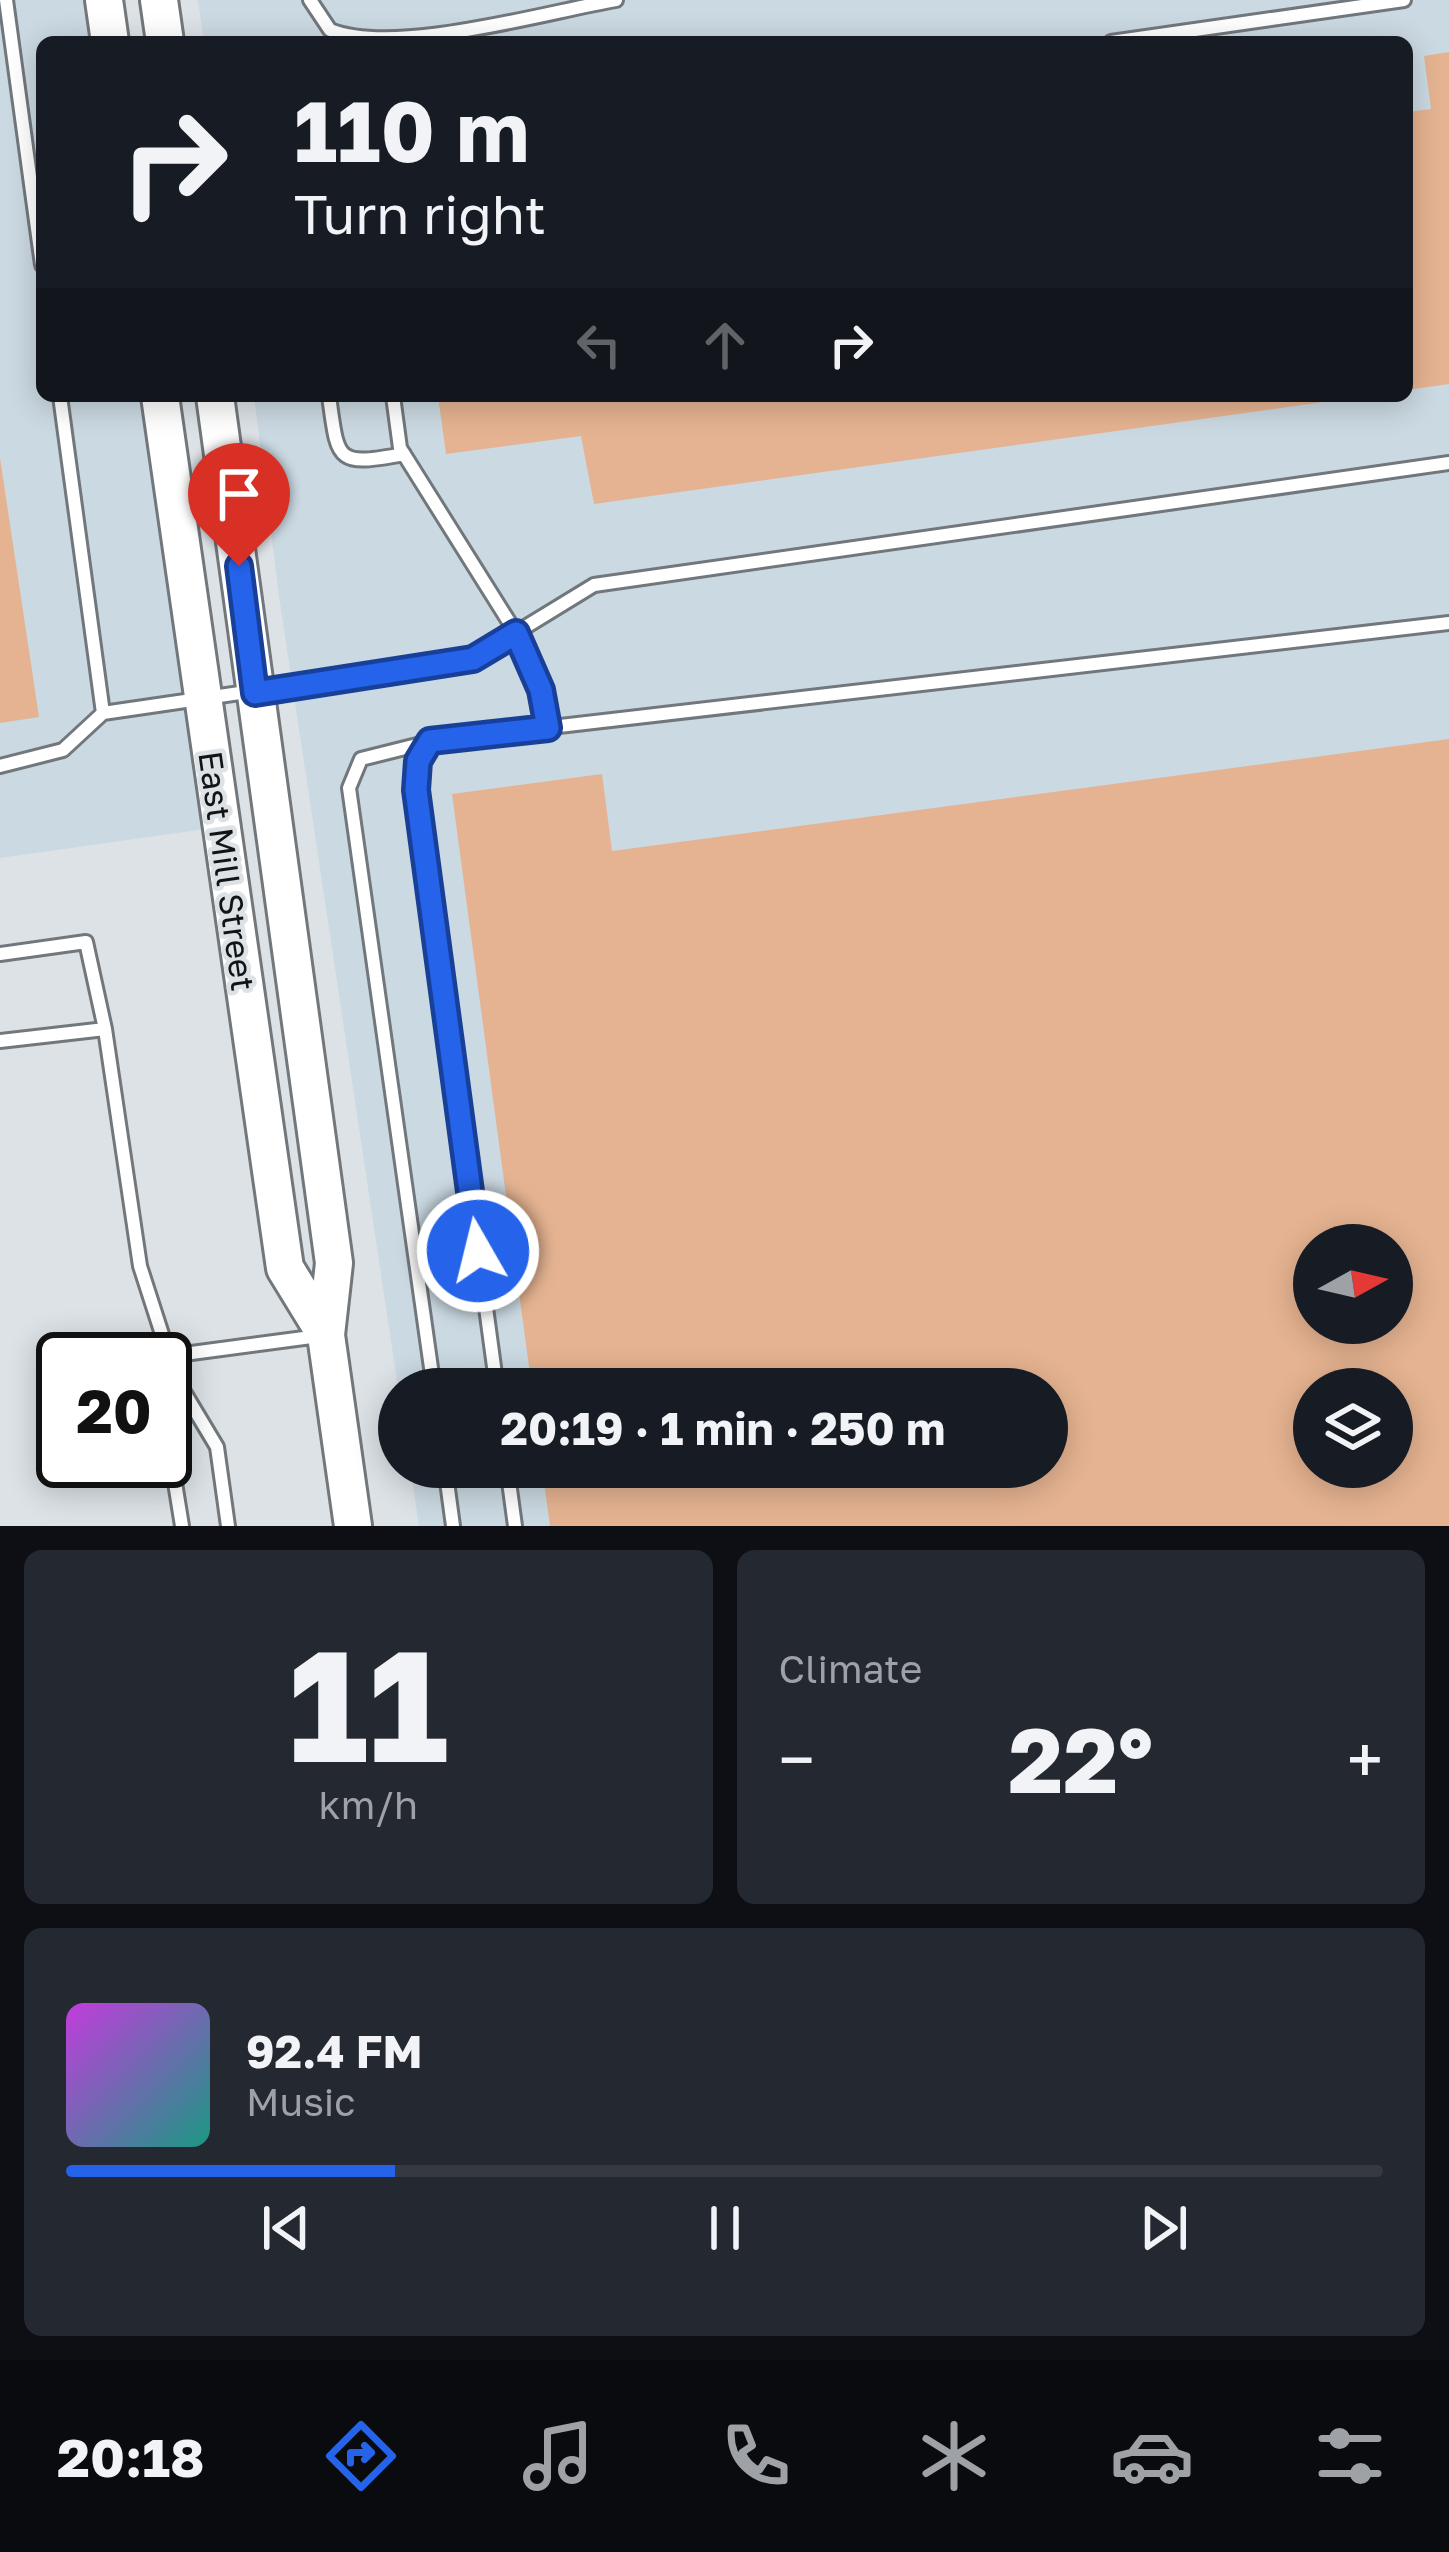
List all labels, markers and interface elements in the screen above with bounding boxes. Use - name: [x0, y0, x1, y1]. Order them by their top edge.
- text: 110 m: [294, 80, 530, 180]
- icon: right: [96, 84, 252, 240]
- text: Turn right: [294, 181, 546, 246]
- icon: left: [566, 312, 632, 378]
- icon: ahead: [692, 312, 758, 378]
- icon: right: [818, 312, 884, 378]
- pin: [188, 443, 290, 566]
- icon: arrive: [206, 461, 272, 527]
- street label: East Mill Street: [191, 749, 264, 993]
- position arrow: [415, 1188, 541, 1314]
- north arrow: [1293, 1224, 1413, 1344]
- map controls: [1293, 1224, 1413, 1488]
- speed limit sign: 20: [36, 1332, 192, 1488]
- button: layers: [1293, 1368, 1413, 1488]
- text: 20:19 · 1 min · 250 m: [501, 1401, 945, 1455]
- text: 11: [288, 1609, 449, 1796]
- text: Climate: [779, 1645, 922, 1692]
- text: 22°: [1008, 1705, 1153, 1813]
- text: −: [779, 1719, 815, 1799]
- text: +: [1347, 1719, 1383, 1799]
- text: km/h: [319, 1781, 418, 1828]
- text: 92.4 FM: [246, 2024, 423, 2078]
- text: Music: [246, 2078, 356, 2125]
- icon: previous: [253, 2195, 319, 2261]
- icon: pause: [692, 2195, 758, 2261]
- icon: next: [1131, 2195, 1197, 2261]
- icon: directions: [319, 2414, 403, 2498]
- icon: music: [516, 2414, 600, 2498]
- icon: phone: [714, 2414, 798, 2498]
- icon: climate: [912, 2414, 996, 2498]
- icon: car: [1110, 2414, 1194, 2498]
- icon: filters: [1308, 2414, 1392, 2498]
- text: 20:18: [57, 2424, 205, 2489]

